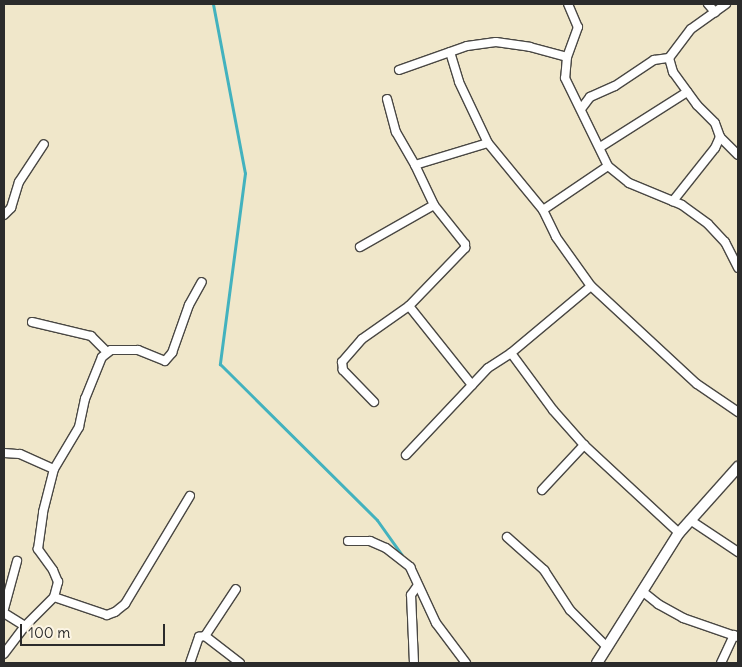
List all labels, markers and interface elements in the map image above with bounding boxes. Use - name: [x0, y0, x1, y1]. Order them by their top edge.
- scale bar: [22, 614, 168, 646]
- text: 100 m: [28, 623, 70, 642]

